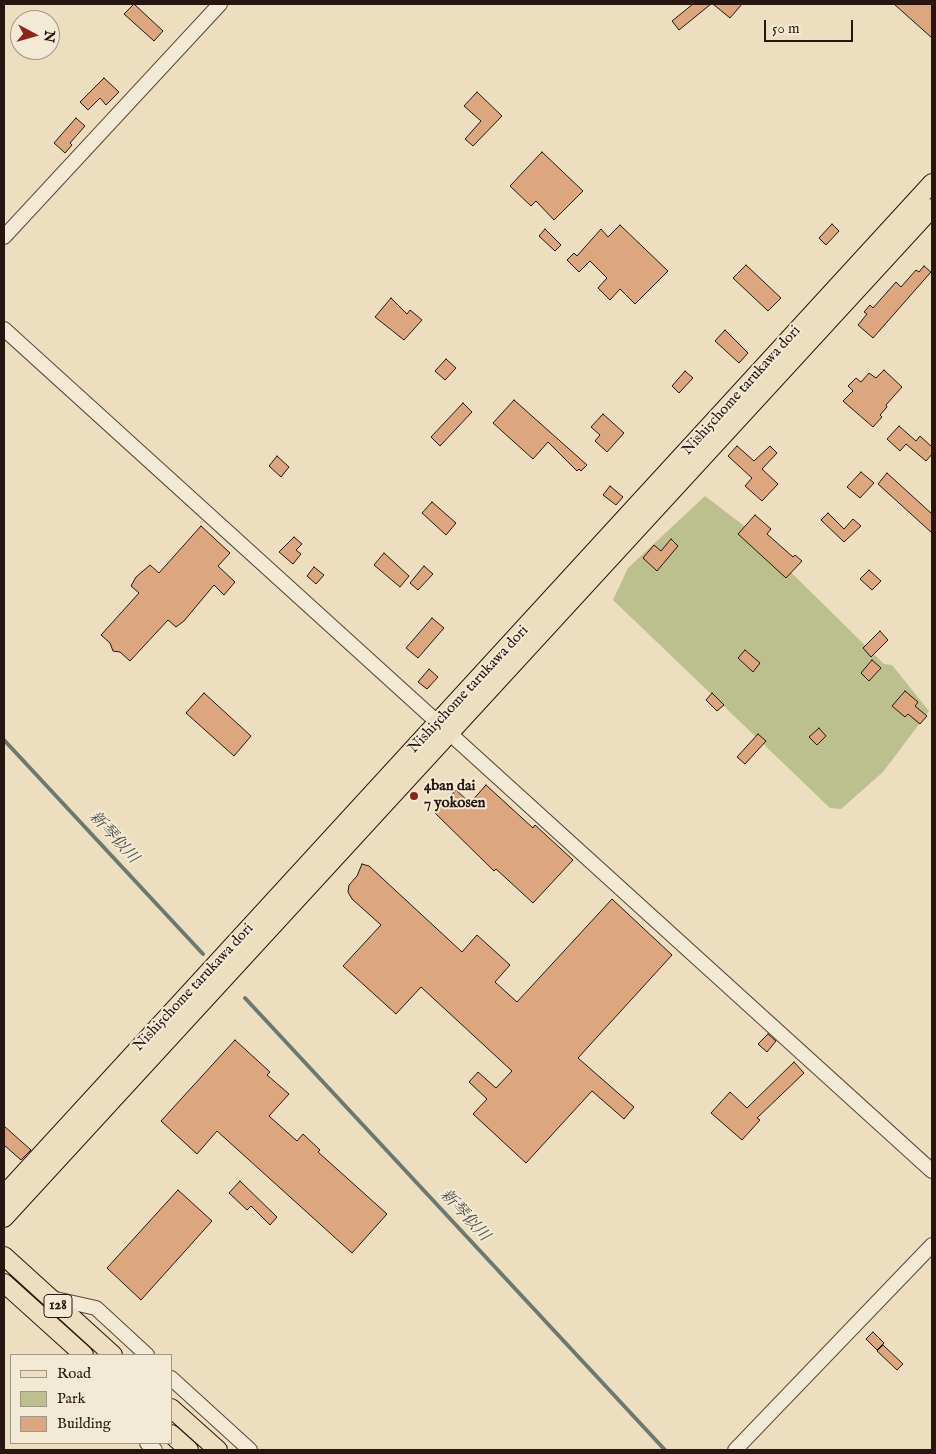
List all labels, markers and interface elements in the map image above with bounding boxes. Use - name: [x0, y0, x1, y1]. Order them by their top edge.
- north arrow: [10, 10, 60, 60]
- scale bar: [766, 10, 855, 42]
- text: 50 m: [772, 19, 800, 38]
- text: N: [39, 29, 59, 43]
- street label: Nishi5chome tarukawa dori: [679, 323, 805, 459]
- street label: Nishi5chome tarukawa dori: [405, 622, 533, 758]
- place label: 4ban dai 7 yokosen: [424, 778, 486, 813]
- marker: 4ban dai 7 yokosen: [408, 790, 420, 802]
- water label: 新琴似川: [84, 808, 142, 868]
- street label: Nishi5chome tarukawa dori: [130, 920, 258, 1056]
- water label: 新琴似川: [435, 1186, 493, 1246]
- road number: 128: [44, 1294, 72, 1318]
- legend: [10, 1354, 172, 1444]
- text: Road: [57, 1364, 91, 1383]
- text: Park: [57, 1389, 86, 1408]
- text: Building: [57, 1414, 111, 1433]

